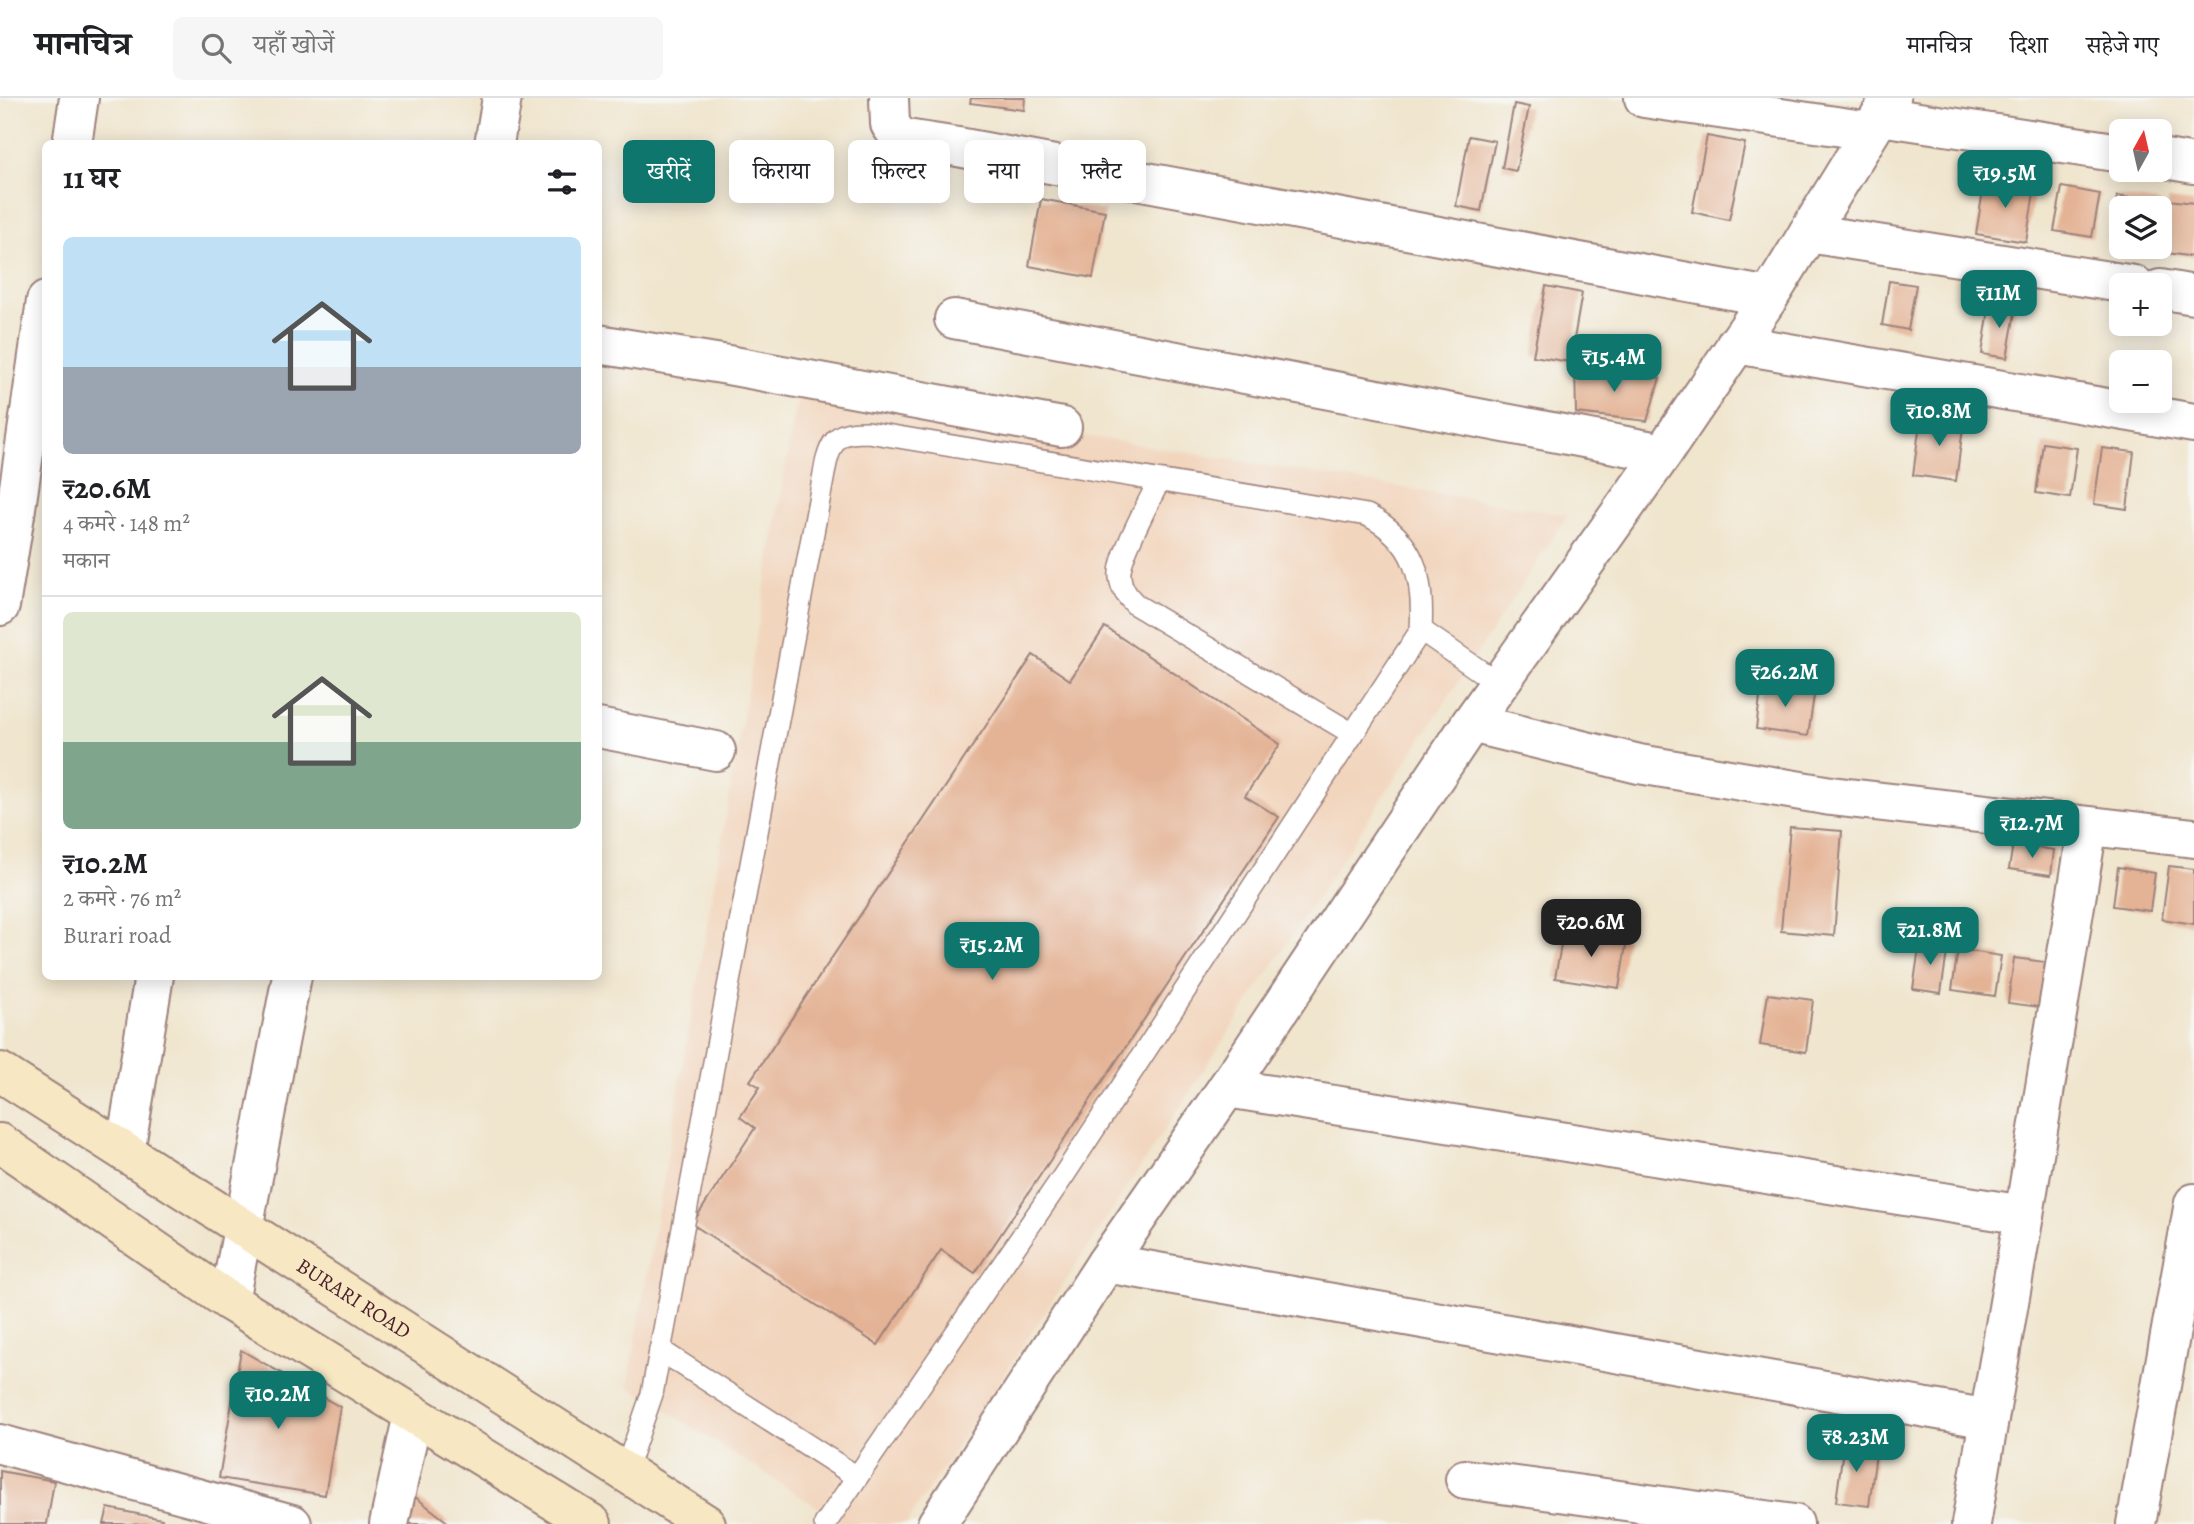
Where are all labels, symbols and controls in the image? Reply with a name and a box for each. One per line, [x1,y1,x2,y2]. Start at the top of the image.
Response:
search box [173,17,663,80]
text: मानचित्र [35,21,131,66]
text: यहाँ खोजें [253,27,334,62]
icon: search [197,29,235,67]
text: मानचित्र [1907,29,1972,61]
text: दिशा [2010,29,2048,61]
text: सहेजे गए [2086,29,2159,61]
north arrow [2109,119,2172,182]
map controls [2109,119,2172,413]
chip: खरीदें [623,140,715,203]
chip: किराया [729,140,834,203]
chip: फ़िल्टर [848,140,950,203]
chip: नया [964,140,1044,203]
chip: फ़्लैट [1058,140,1146,203]
pin: ₹19.5M [1948,150,2062,210]
text: ₹19.5M [1974,157,2036,188]
text: 11 घर [63,158,120,198]
icon: filters [543,163,581,201]
button: layers [2109,196,2172,259]
pin: ₹11M [1958,271,2040,330]
button: + [2109,273,2172,336]
text: ₹11M [1977,277,2021,308]
icon: home [259,283,385,409]
pin: ₹15.4M [1557,334,1671,394]
text: ₹15.4M [1582,341,1646,372]
button: − [2109,350,2172,413]
pin: ₹10.8M [1882,388,1996,448]
text: ₹10.8M [1906,395,1972,426]
text: ₹20.6M [63,468,151,508]
text: 4 कमरे · 148 m² [63,508,190,539]
text: मकान [63,545,110,576]
pin: ₹26.2M [1728,650,1842,709]
text: ₹26.2M [1751,656,1819,687]
icon: home [259,658,385,784]
pin: ₹12.7M [1975,800,2089,860]
text: ₹12.7M [2000,807,2064,838]
text: ₹10.2M [63,843,148,883]
text: 2 कमरे · 76 m² [63,883,181,914]
pin: ₹20.6M [1534,900,1648,959]
text: ₹20.6M [1557,906,1625,937]
pin: ₹21.8M [1873,908,1987,967]
text: ₹21.8M [1898,914,1962,945]
text: Burari road [63,920,171,951]
pin: ₹15.2M [935,922,1049,982]
text: ₹15.2M [960,929,1024,960]
street label: BURARI ROAD [291,1251,416,1345]
pin: ₹10.2M [221,1372,335,1431]
text: ₹10.2M [245,1378,311,1409]
pin: ₹8.23M [1799,1414,1913,1474]
text: ₹8.23M [1823,1421,1889,1452]

